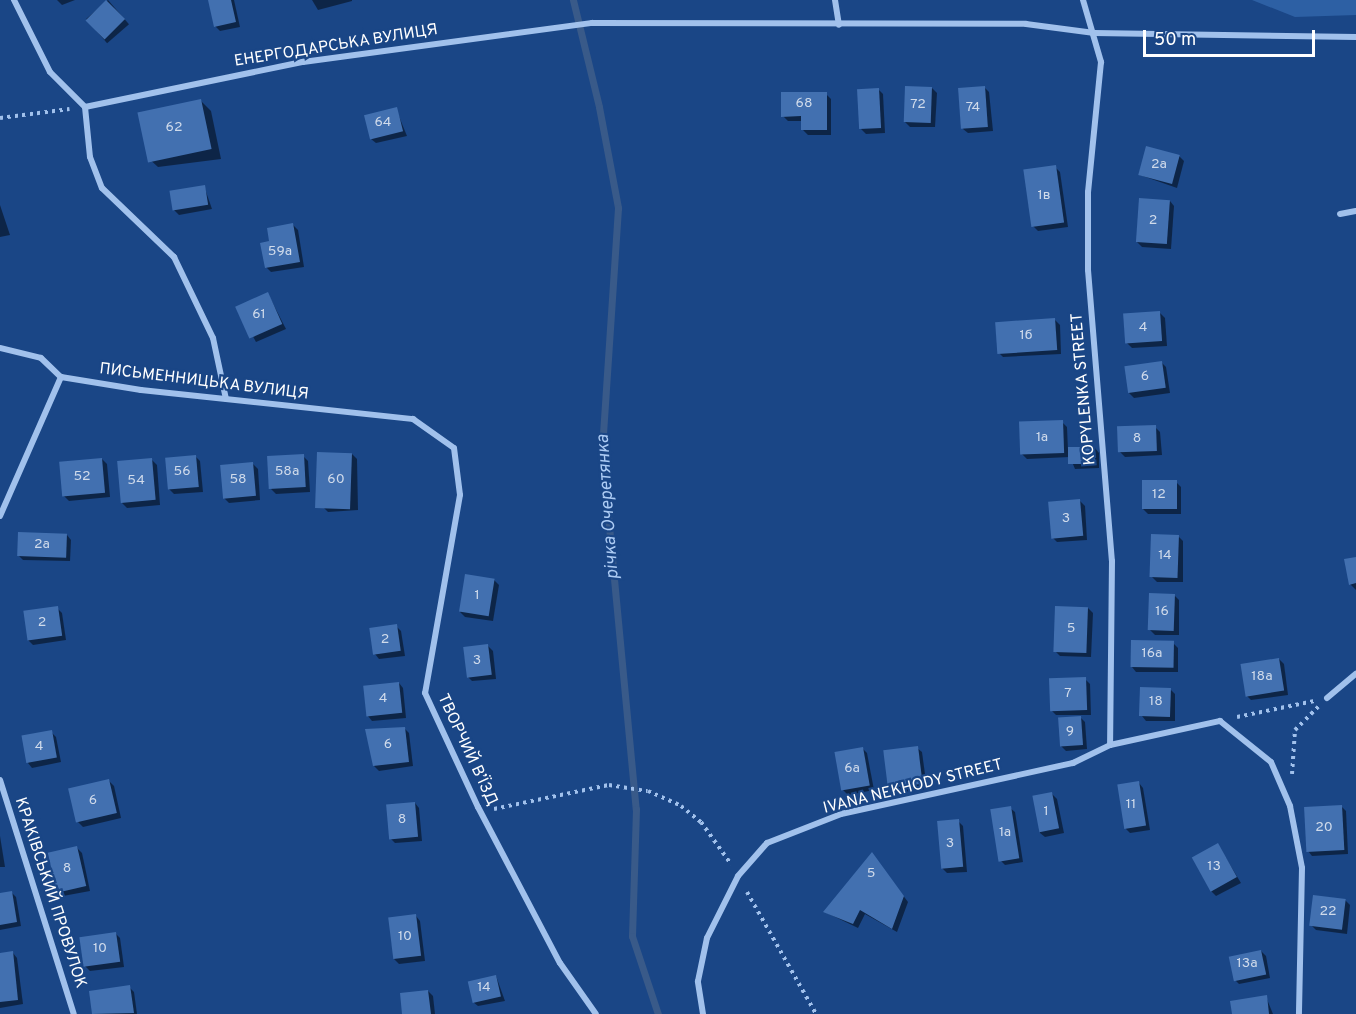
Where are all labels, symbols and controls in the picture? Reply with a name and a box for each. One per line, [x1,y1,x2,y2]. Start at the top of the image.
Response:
scale bar [1146,18,1318,56]
street label: ЕНЕРГОДАРСЬКА ВУЛИЦЯ [233,20,439,72]
text: 50 m [1154,29,1196,52]
house number: 68 [796,96,812,112]
house number: 72 [910,97,926,113]
house number: 74 [966,100,980,116]
house number: 64 [374,115,392,131]
house number: 62 [166,120,182,136]
house number: 2а [1151,157,1167,173]
house number: 1в [1038,188,1050,204]
house number: 2 [1149,213,1157,229]
house number: 59а [268,244,292,260]
house number: 61 [252,307,266,323]
street label: KOPYLENKA STREET [1068,312,1100,466]
house number: 4 [1139,320,1147,336]
house number: 1б [1019,328,1033,344]
street label: ПИСЬМЕННИЦЬКА ВУЛИЦЯ [98,360,310,404]
house number: 6 [1141,369,1149,385]
house number: 1а [1036,430,1048,446]
house number: 8 [1133,431,1141,447]
water label: річка Очеретянка [593,434,625,580]
house number: 56 [173,464,191,480]
house number: 58а [275,464,299,480]
house number: 52 [73,469,91,485]
house number: 58 [229,472,247,488]
house number: 60 [327,472,345,488]
house number: 54 [127,473,145,489]
house number: 12 [1152,487,1166,503]
house number: 3 [1062,511,1070,527]
house number: 2а [34,537,50,553]
house number: 14 [1158,548,1172,564]
house number: 1 [474,588,480,604]
house number: 16 [1155,604,1169,620]
house number: 2 [38,615,46,631]
house number: 5 [1067,621,1075,637]
house number: 2 [381,632,389,648]
house number: 16а [1142,646,1162,662]
house number: 3 [473,653,481,669]
house number: 18а [1251,669,1273,685]
house number: 7 [1064,686,1072,702]
house number: 4 [379,691,387,707]
street label: ТВОРЧИЙ В’ЇЗД [433,691,501,809]
house number: 18 [1149,694,1163,710]
house number: 9 [1066,724,1074,740]
house number: 6 [384,737,392,753]
house number: 4 [35,739,43,755]
street label: IVANA NEKHODY STREET [821,755,1005,819]
house number: 6а [844,761,860,777]
house number: 6 [89,793,97,809]
street label: КРАКІВСЬКИЙ ПРОВУЛОК [10,795,90,991]
house number: 11 [1126,797,1136,813]
house number: 1 [1043,804,1049,820]
house number: 8 [398,812,406,828]
house number: 20 [1315,820,1333,836]
house number: 1а [999,825,1011,841]
house number: 3 [946,836,954,852]
house number: 13 [1207,859,1221,875]
house number: 8 [63,861,71,877]
house number: 5 [867,866,875,882]
house number: 22 [1319,904,1337,920]
house number: 10 [398,929,412,945]
house number: 10 [93,941,107,957]
house number: 13а [1236,956,1258,972]
house number: 14 [477,980,491,996]

